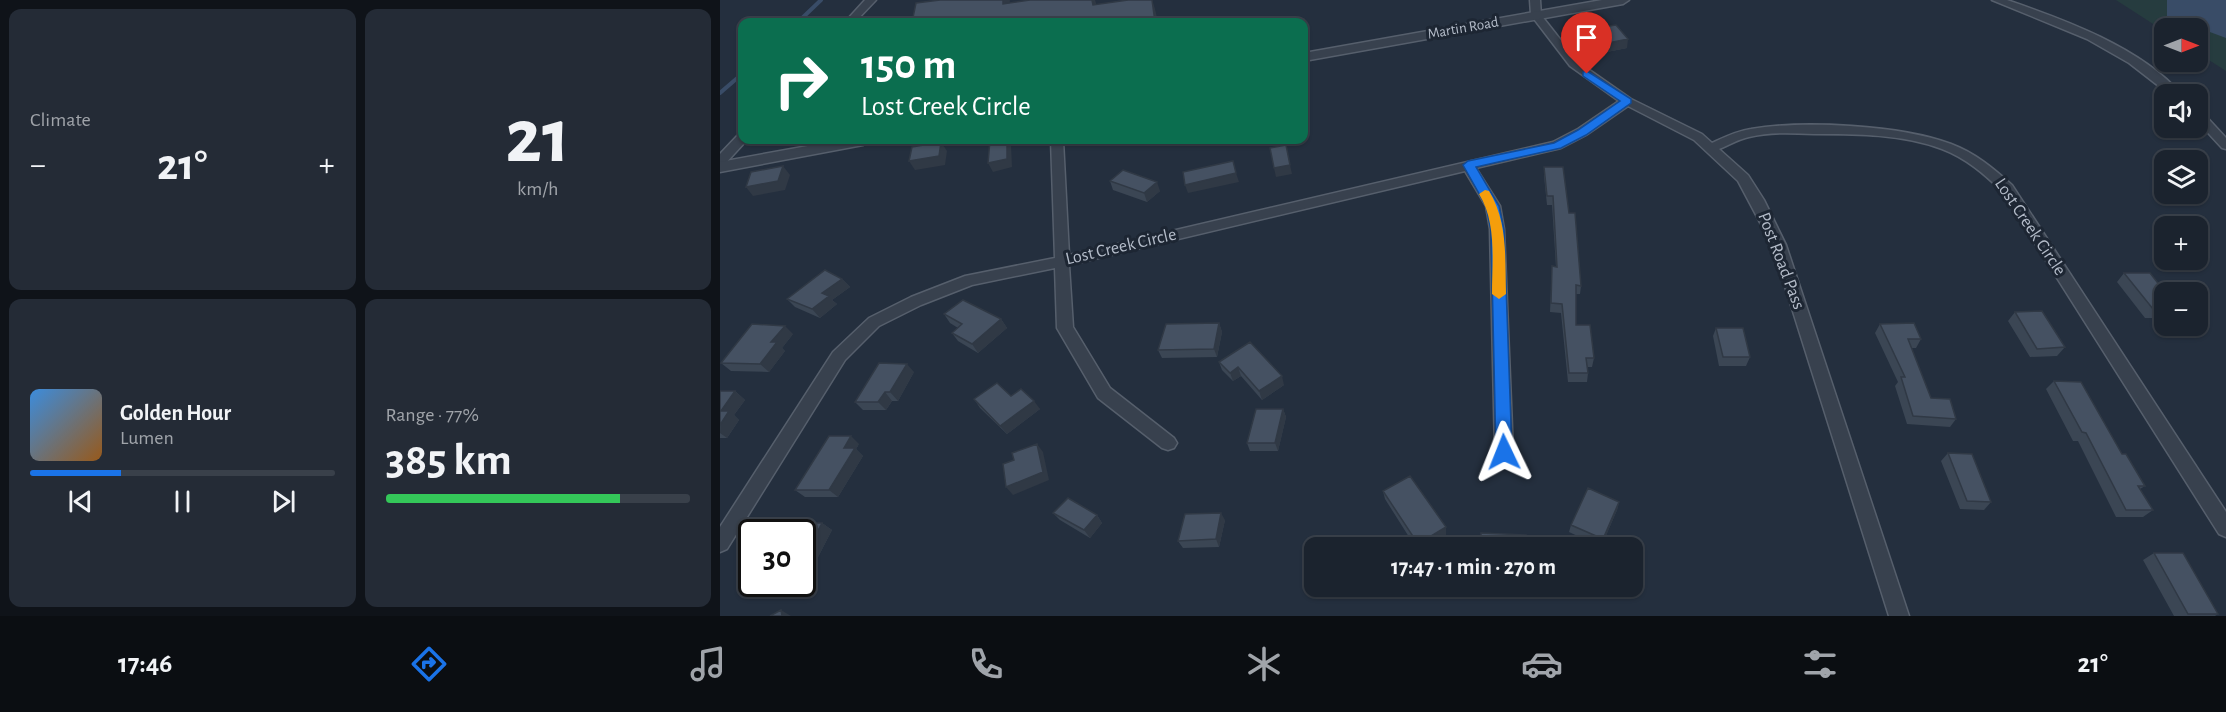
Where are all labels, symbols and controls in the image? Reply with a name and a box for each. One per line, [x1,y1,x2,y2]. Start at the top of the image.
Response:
pin [1561,12,1612,74]
street label: Martin Road [1426,14,1500,42]
north arrow [2154,18,2208,72]
map controls [2154,18,2208,336]
icon: arrive [1570,21,1603,54]
icon: right [762,42,840,120]
text: 150 m [861,44,956,86]
button: sound [2154,84,2208,138]
text: Lost Creek Circle [861,93,1031,120]
text: 21 [505,99,570,177]
text: Climate [30,110,91,130]
text: 21° [157,143,208,188]
text: − [30,149,46,182]
text: + [319,149,335,182]
button: layers [2154,150,2208,204]
street label: Lost Creek Circle [1991,175,2069,279]
text: km/h [517,179,558,199]
street label: Post Road Pass [1754,210,1808,312]
button: + [2154,216,2208,270]
street label: Lost Creek Circle [1064,225,1178,269]
button: − [2154,282,2208,336]
text: Golden Hour [120,402,231,424]
text: Range · 77% [386,405,479,425]
position arrow [1472,420,1536,484]
text: Lumen [120,428,174,448]
text: 385 km [386,438,512,483]
icon: previous [64,485,97,518]
icon: pause [166,485,199,518]
icon: next [267,485,300,518]
speed limit sign: 30 [738,519,816,597]
text: 17:47 · 1 min · 270 m [1391,556,1556,578]
icon: directions [408,643,450,685]
icon: music [687,643,729,685]
icon: phone [965,643,1007,685]
icon: climate [1243,643,1285,685]
icon: car [1521,643,1563,685]
icon: filters [1799,643,1841,685]
text: 17:46 [118,650,172,677]
text: 21° [2077,650,2108,677]

